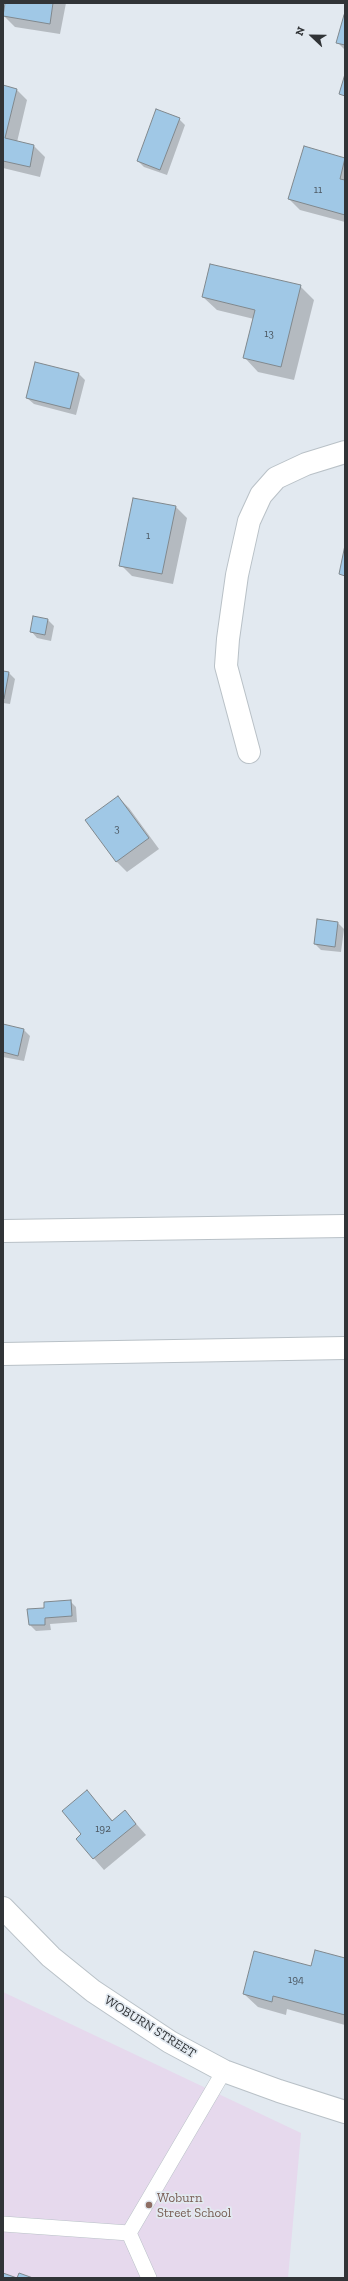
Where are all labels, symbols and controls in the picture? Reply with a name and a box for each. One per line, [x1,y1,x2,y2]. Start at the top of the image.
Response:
north arrow [292,16,332,56]
text: N [293,25,308,38]
house number: 11 [314,183,322,197]
house number: 13 [264,327,274,341]
house number: 1 [146,529,150,543]
house number: 3 [114,822,120,836]
house number: 192 [95,1822,111,1836]
house number: 194 [288,1973,304,1987]
street label: WOBURN STREET [101,1993,199,2061]
place label: Woburn Street School [157,2190,231,2221]
marker: Woburn Street School [144,2200,154,2210]

